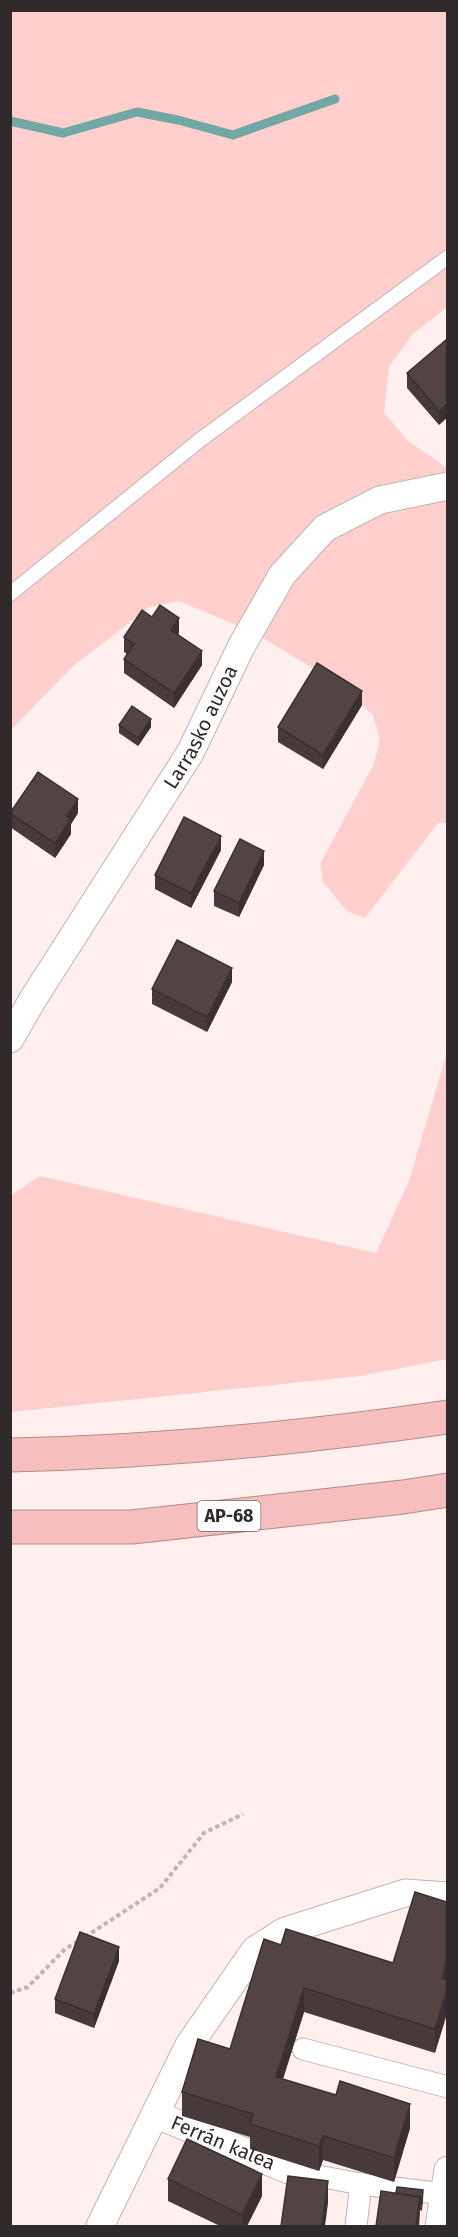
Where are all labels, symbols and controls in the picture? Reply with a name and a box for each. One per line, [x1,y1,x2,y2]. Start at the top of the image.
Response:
street label: Larrasko auzoa [158,661,242,793]
road number: AP-68 [198,1501,260,1531]
street label: Ferrán kalea [168,2110,279,2175]

